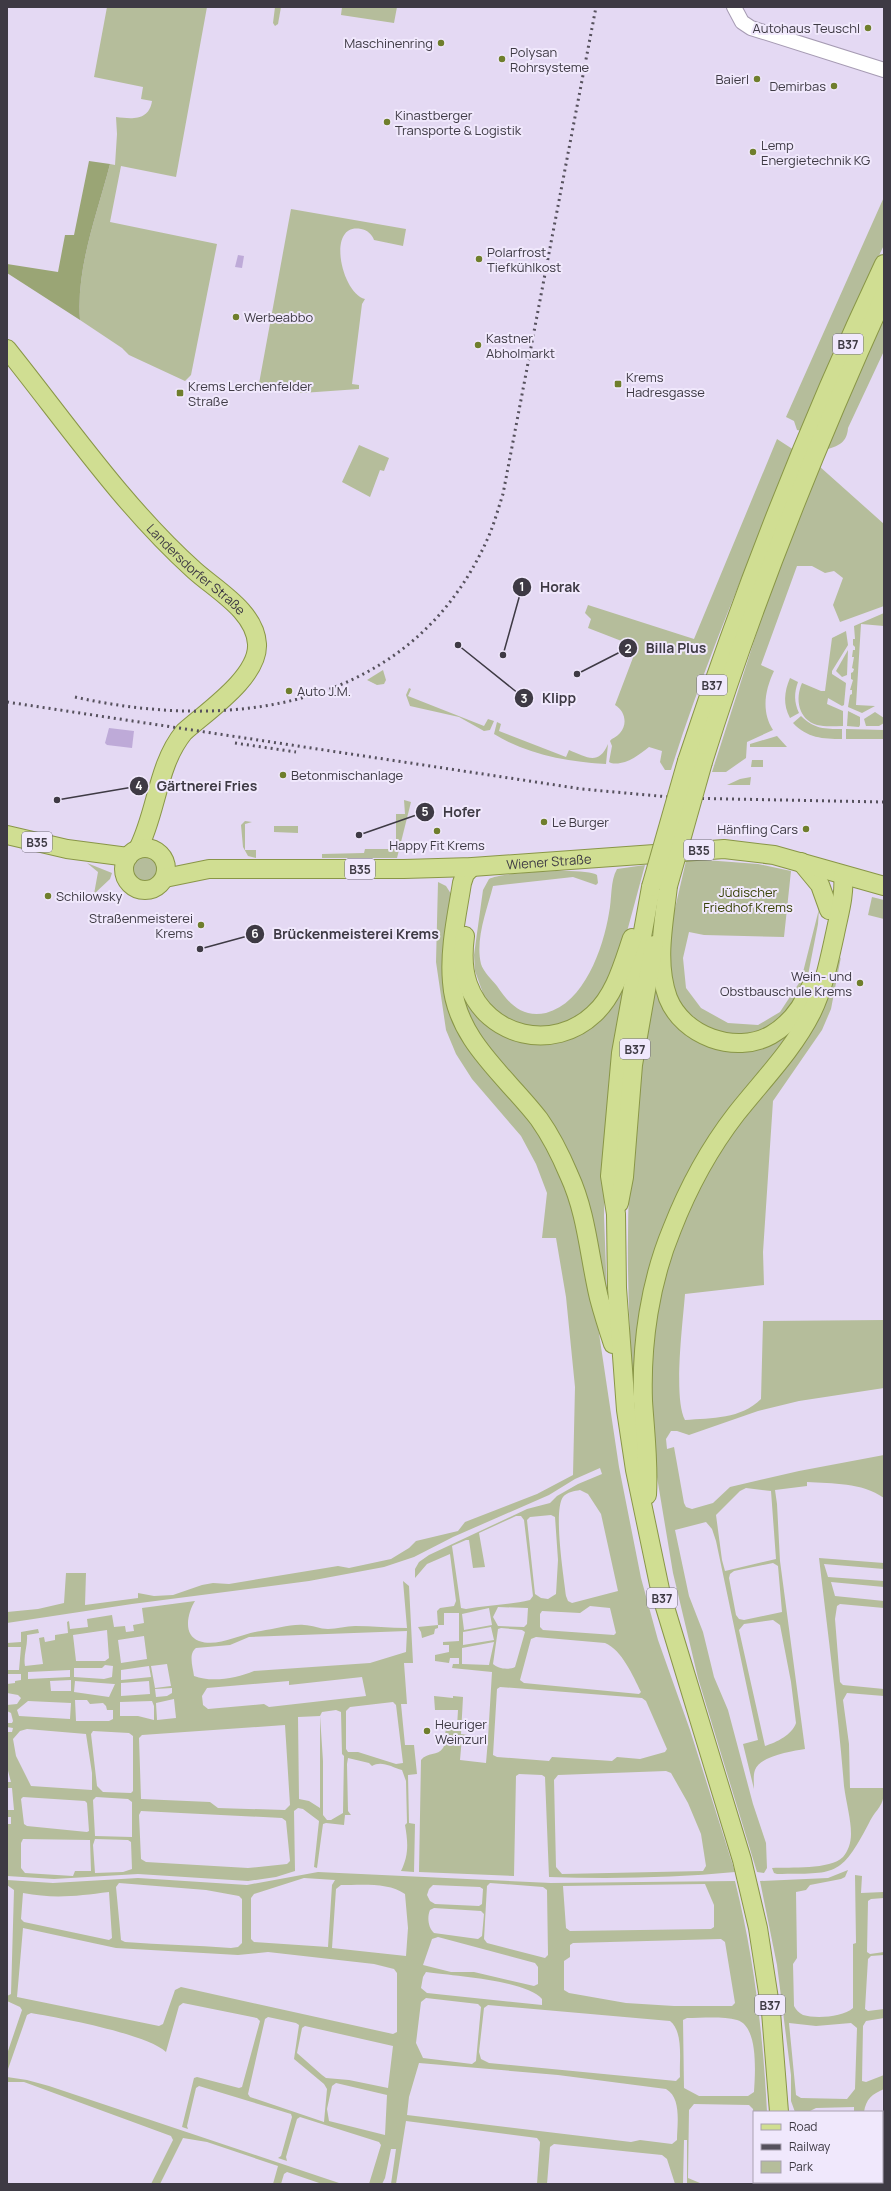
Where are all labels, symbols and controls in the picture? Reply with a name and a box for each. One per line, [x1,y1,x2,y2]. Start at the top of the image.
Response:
place label: Autohaus Teuschl [753,19,860,37]
marker: Autohaus Teuschl [863,23,873,33]
place label: Maschinenring [344,34,433,52]
marker: Maschinenring [436,38,446,48]
place label: Polysan Rohrsysteme [510,43,590,76]
marker: Polysan Rohrsysteme [497,54,507,64]
place label: Baierl [715,70,749,88]
marker: Baierl [752,74,762,84]
place label: Demirbas [769,77,826,95]
marker: Demirbas [829,81,839,91]
place label: Kinastberger Transporte & Logistik [395,106,522,139]
marker: Kinastberger Transporte & Logistik [382,117,392,127]
place label: Lemp Energietechnik KG [761,136,870,169]
marker: Lemp Energietechnik KG [748,147,758,157]
place label: Polarfrost Tiefkühlkost [487,243,561,276]
marker: Polarfrost Tiefkühlkost [474,254,484,264]
place label: Werbeabbo [244,308,313,326]
marker: Werbeabbo [231,312,241,322]
place label: Kastner Abholmarkt [486,329,555,362]
road number: B37 [833,334,863,354]
marker: Kastner Abholmarkt [473,340,483,350]
place label: Krems Hadresgasse [626,368,705,401]
place label: Krems Lerchenfelder Straße [188,377,312,410]
marker: Krems Hadresgasse [613,379,623,389]
marker: Krems Lerchenfelder Straße [175,388,185,398]
street label: Landersdorfer Straße [143,520,250,619]
callout: Horak [512,574,588,600]
text: Horak [540,577,580,596]
text: 1 [519,578,525,595]
callout: Billa Plus [618,635,715,661]
text: Billa Plus [646,638,707,657]
text: 2 [624,640,632,657]
road number: B37 [697,675,727,695]
place label: Auto J.M. [297,682,351,700]
callout: Klipp [514,685,584,711]
marker: Auto J.M. [284,686,294,696]
text: Klipp [542,688,576,707]
text: 3 [521,690,528,707]
place label: Betonmischanlage [291,766,404,784]
marker: Betonmischanlage [278,770,288,780]
callout: Gärtnerei Fries [129,773,265,799]
text: Gärtnerei Fries [157,776,258,795]
text: 4 [135,777,143,794]
callout: Hofer [415,799,488,825]
text: Hofer [443,802,481,821]
text: 5 [421,803,429,820]
place label: Le Burger [552,813,609,831]
marker: Le Burger [539,817,549,827]
place label: Hänfling Cars [717,820,798,838]
marker: Hänfling Cars [801,824,811,834]
marker: Happy Fit Krems [432,826,442,836]
road number: B35 [22,832,52,852]
place label: Happy Fit Krems [389,836,485,854]
road number: B35 [684,840,714,860]
street label: Wiener Straße [506,849,592,874]
road number: B35 [345,859,375,879]
park label: Jüdischer Friedhof Krems [703,883,793,916]
place label: Schilowsky [56,887,122,905]
marker: Schilowsky [43,891,53,901]
place label: Straßenmeisterei Krems [89,909,193,942]
marker: Straßenmeisterei Krems [196,920,206,930]
callout: Brückenmeisterei Krems [245,921,447,947]
text: Brückenmeisterei Krems [273,924,439,943]
text: 6 [251,925,259,942]
place label: Wein- und Obstbauschule Krems [720,967,852,1000]
marker: Wein- und Obstbauschule Krems [855,978,865,988]
road number: B37 [620,1039,650,1059]
road number: B37 [647,1588,677,1608]
place label: Heuriger Weinzurl [435,1715,487,1748]
marker: Heuriger Weinzurl [422,1726,432,1736]
road number: B37 [755,1995,785,2015]
legend [753,2111,883,2183]
text: Road [789,2118,817,2135]
text: Railway [789,2138,831,2155]
text: Park [789,2158,814,2175]

